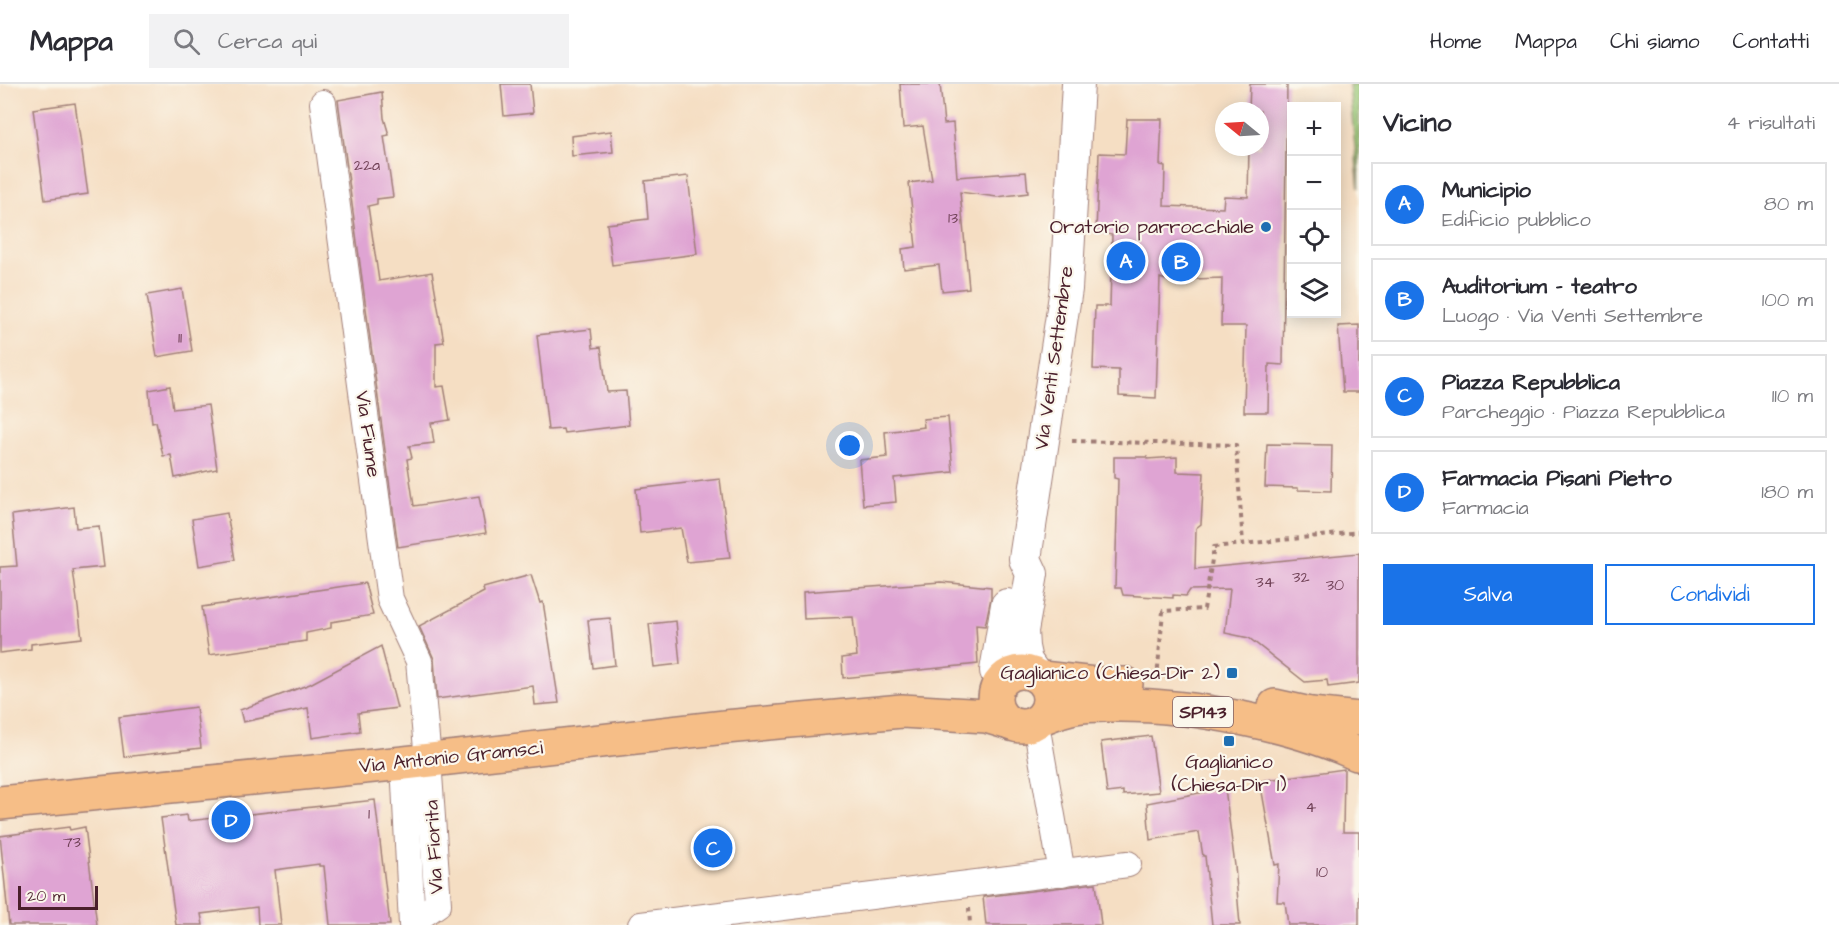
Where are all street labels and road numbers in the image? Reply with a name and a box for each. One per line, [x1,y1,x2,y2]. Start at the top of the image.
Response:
street label: Via Venti Settembre [1027,264,1081,452]
street label: Via Fiume [348,389,388,479]
road number: SP143 [1173,697,1233,727]
street label: Via Antonio Gramsci [358,733,544,781]
street label: Via Fiorita [418,799,450,895]

